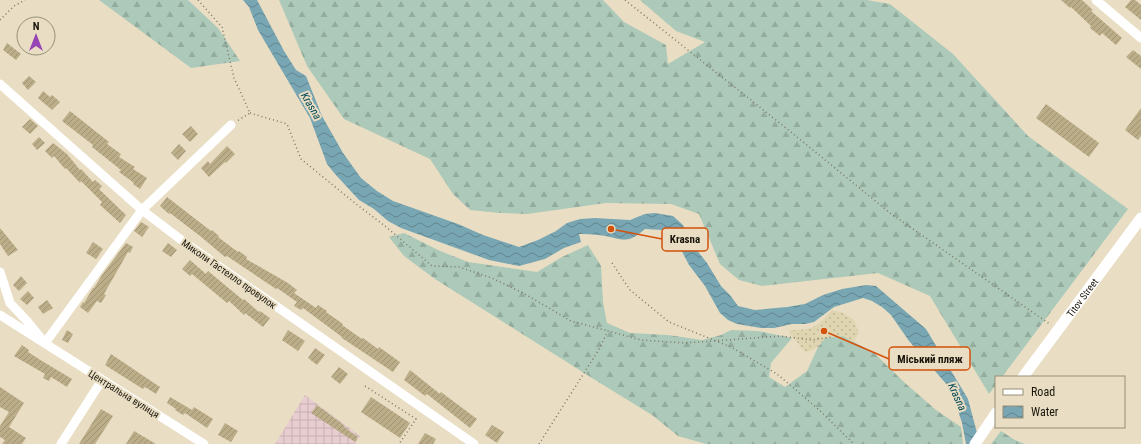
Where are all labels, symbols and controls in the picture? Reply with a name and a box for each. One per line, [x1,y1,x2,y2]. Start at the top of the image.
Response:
north arrow [16,16,56,56]
text: N [33,20,40,33]
water label: Krasna [298,90,324,122]
callout: Krasna [662,228,708,251]
text: Krasna [670,233,700,246]
street label: Миколи Гастелло провулок [180,237,279,311]
street label: Titov Street [1064,276,1100,319]
callout: Міський пляж [889,347,970,370]
text: Міський пляж [897,353,963,366]
street label: Центральна вулиця [87,368,162,420]
legend [995,376,1125,428]
water label: Krasna [945,381,969,413]
text: Road [1031,385,1055,399]
text: Water [1031,405,1059,419]

